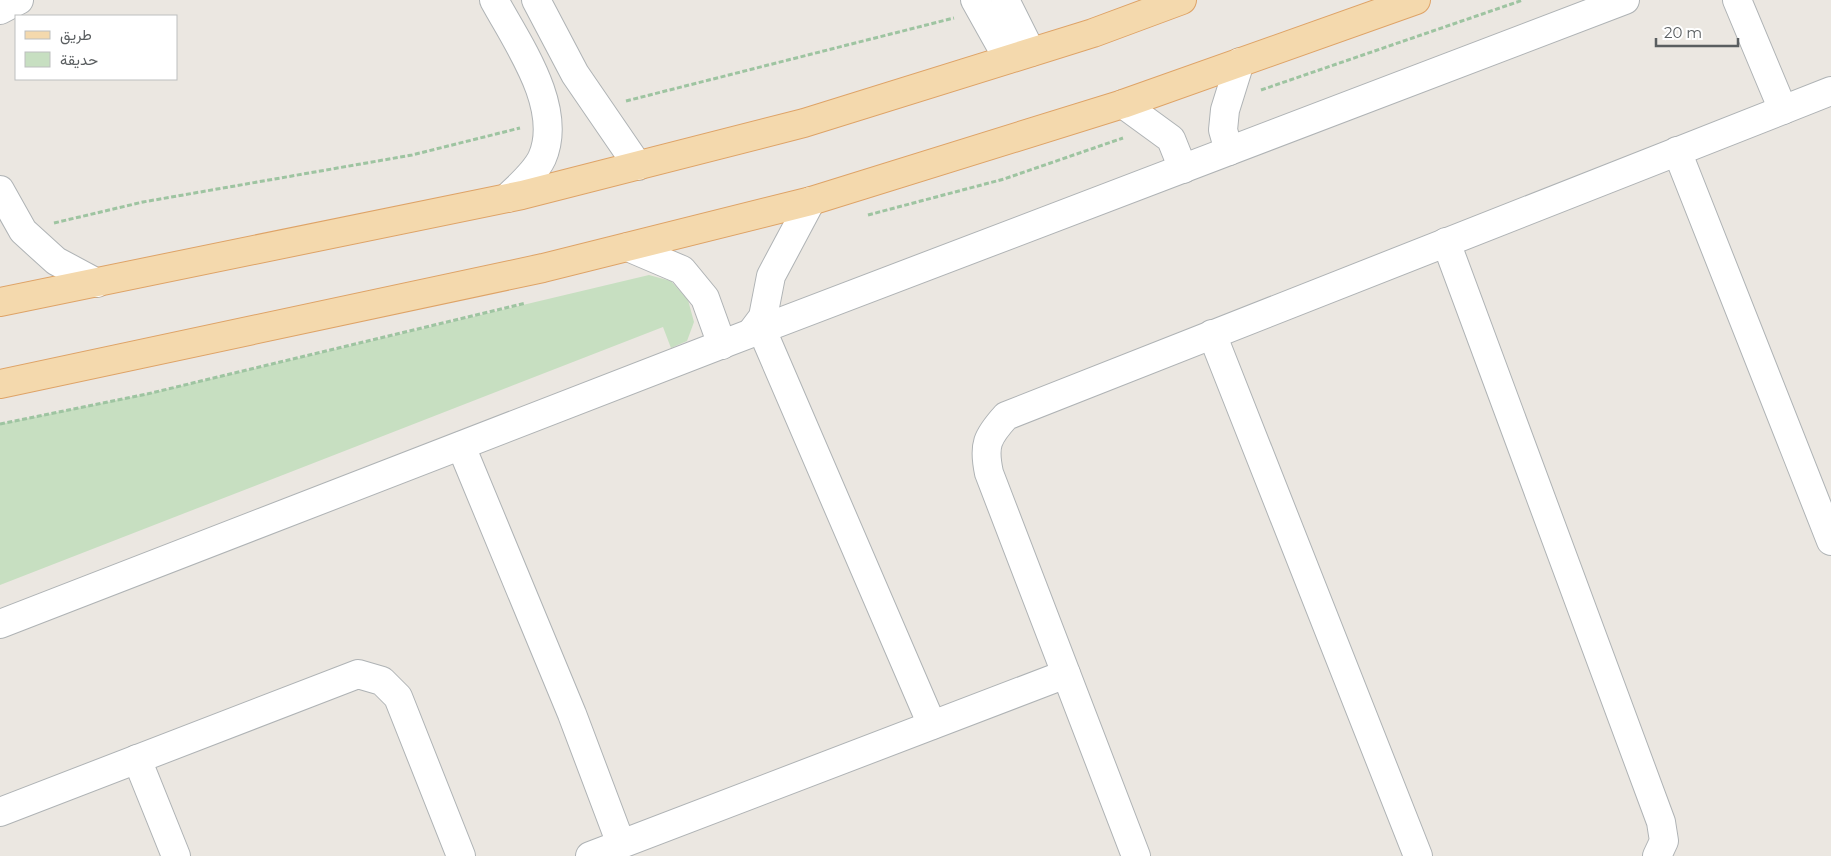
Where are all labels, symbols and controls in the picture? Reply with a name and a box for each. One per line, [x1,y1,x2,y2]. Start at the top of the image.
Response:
legend [15,15,178,80]
scale bar [1656,15,1738,47]
text: 20 m [1664,23,1702,42]
text: طريق [60,25,92,45]
text: حديقة [60,50,98,69]

